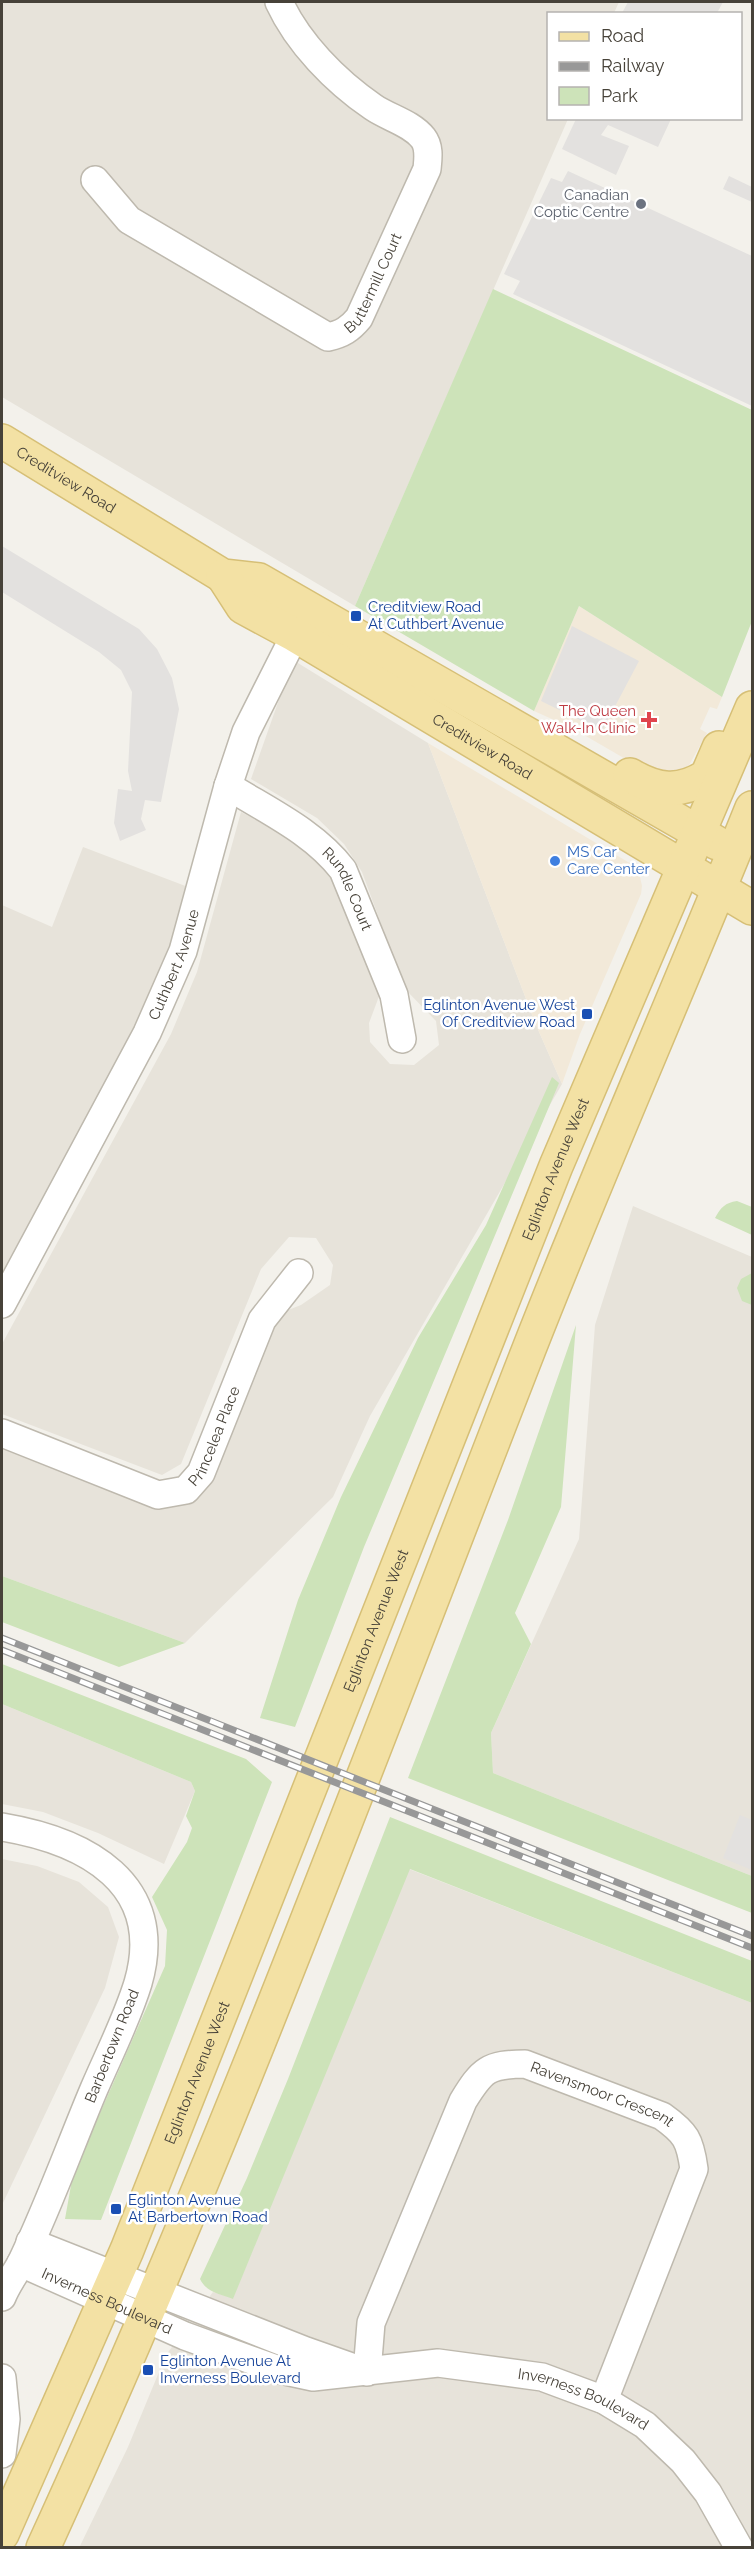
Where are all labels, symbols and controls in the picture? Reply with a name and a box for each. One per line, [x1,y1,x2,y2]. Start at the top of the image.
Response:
legend [547,12,742,120]
text: Road [601,25,644,46]
text: Railway [601,55,665,76]
text: Park [601,85,638,106]
place label: Canadian Coptic Centre [534,186,629,221]
marker: Canadian Coptic Centre [634,197,648,211]
street label: Buttermill Court [341,230,406,337]
street label: Creditview Road [13,443,119,517]
place label: Creditview Road At Cuthbert Avenue [368,598,504,633]
marker: Creditview Road At Cuthbert Avenue [349,609,363,623]
place label: The Queen Walk-In Clinic [541,702,636,737]
street label: Creditview Road [429,710,535,784]
marker: The Queen Walk-In Clinic [640,711,658,729]
street label: Rundle Court [318,843,376,933]
place label: MS Car Care Center [567,843,651,878]
marker: MS Car Care Center [548,854,562,868]
street label: Cuthbert Avenue [145,907,203,1023]
place label: Eglinton Avenue West Of Creditview Road [423,996,575,1031]
marker: Eglinton Avenue West Of Creditview Road [580,1007,594,1021]
street label: Eglinton Avenue West [519,1095,593,1243]
street label: Princelea Place [185,1383,244,1490]
street label: Eglinton Avenue West [340,1547,412,1695]
street label: Barbertown Road [81,1987,143,2105]
street label: Eglinton Avenue West [161,1999,234,2147]
street label: Ravensmoor Crescent [528,2058,678,2131]
place label: Eglinton Avenue At Barbertown Road [128,2191,268,2226]
marker: Eglinton Avenue At Barbertown Road [109,2202,123,2216]
street label: Inverness Boulevard [39,2264,175,2338]
place label: Eglinton Avenue At Inverness Boulevard [160,2352,301,2387]
marker: Eglinton Avenue At Inverness Boulevard [141,2363,155,2377]
street label: Inverness Boulevard [517,2365,652,2434]

